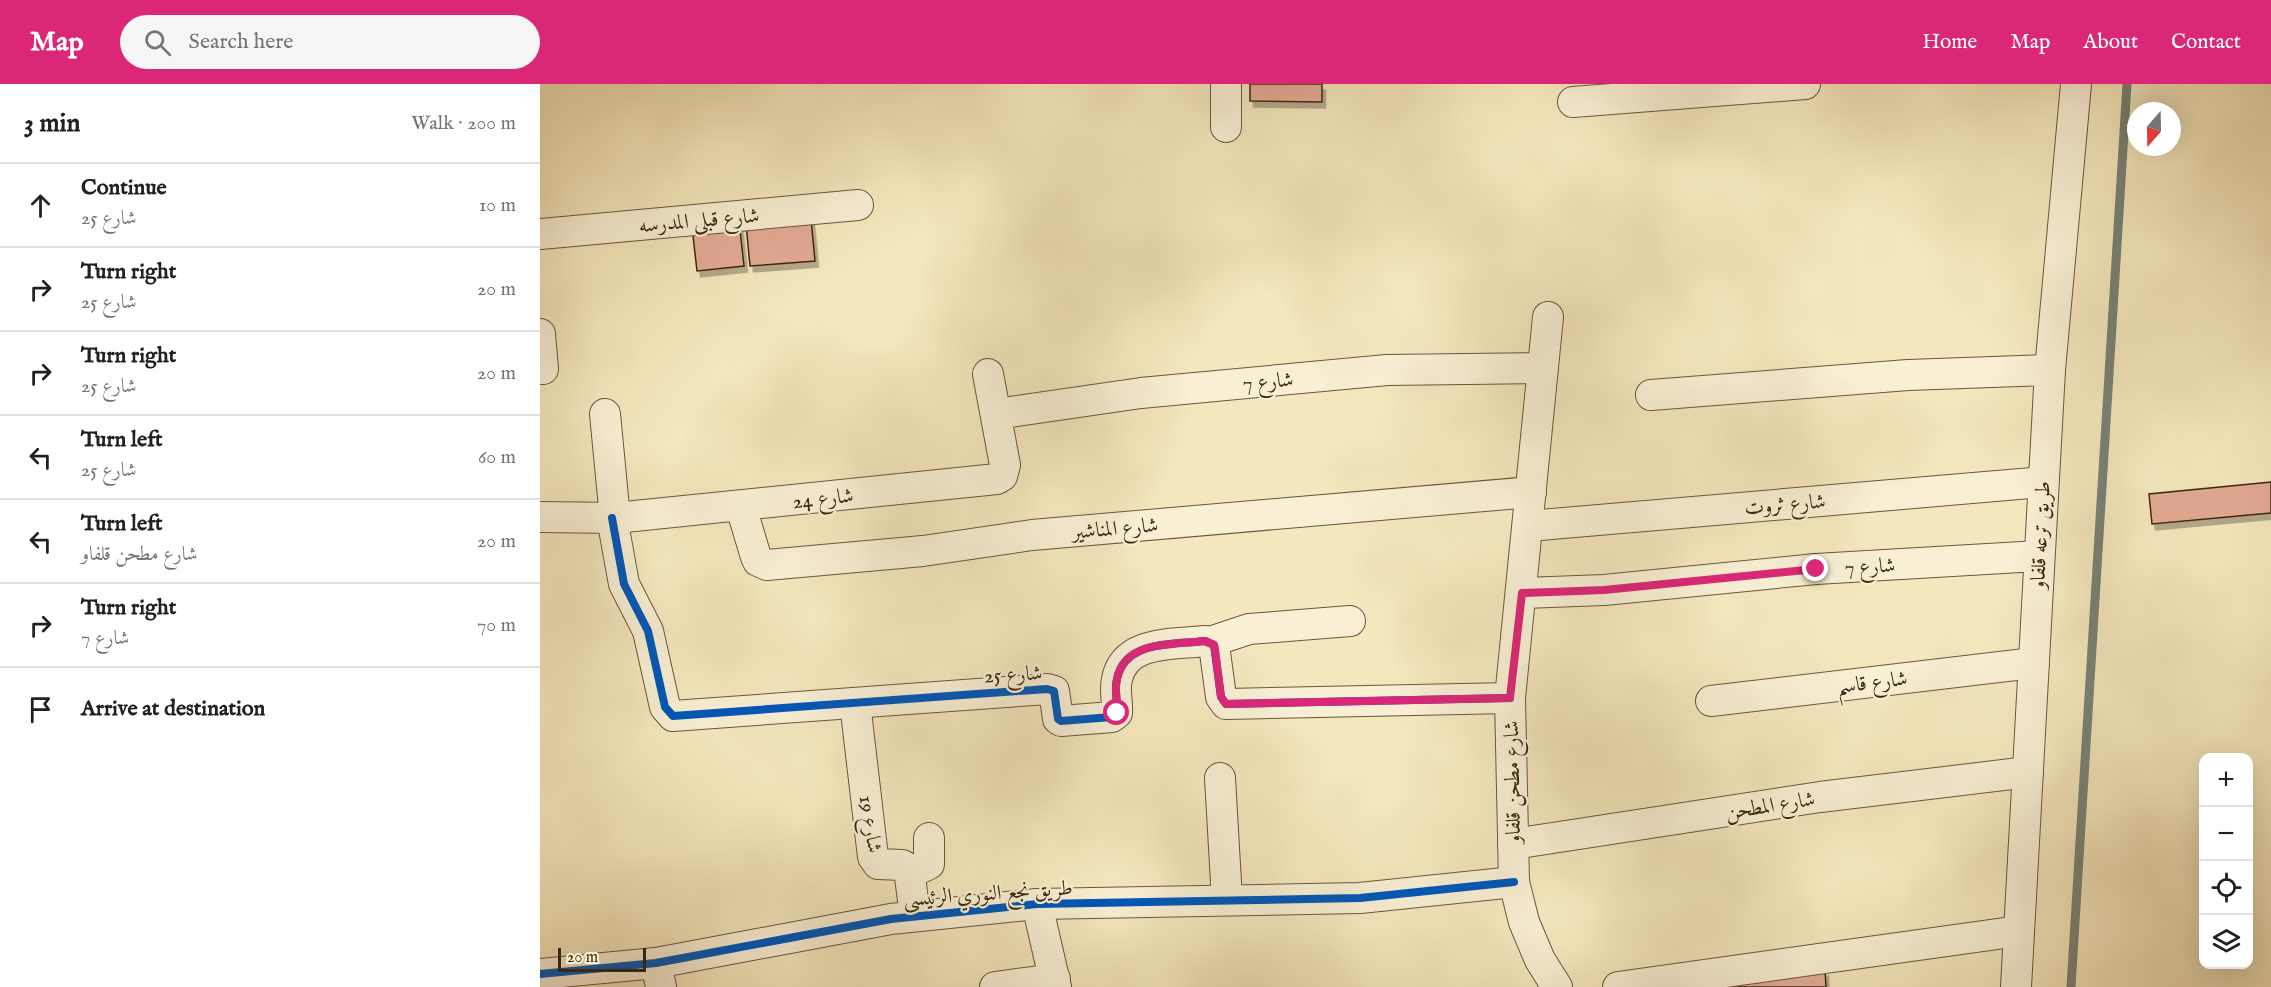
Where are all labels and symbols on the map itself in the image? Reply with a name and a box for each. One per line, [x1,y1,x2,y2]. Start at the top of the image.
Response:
north arrow [2127,102,2181,156]
street label: شارع قبلى المدرسه [638,203,761,243]
street label: شارع 7 [1242,367,1295,401]
street label: طريق ترعه قلفاو [2025,480,2058,592]
street label: شارع 24 [791,483,855,519]
street label: شارع ثروت [1743,488,1827,525]
street label: شارع المناشير [1069,512,1160,550]
street label: شارع 7 [1844,553,1896,585]
route end [1802,555,1828,581]
street label: شارع 25 [983,660,1043,694]
street label: شارع قاسم [1835,666,1910,707]
route start [1103,699,1129,725]
street label: شارع مطحن قلفاو [1499,720,1531,845]
street label: شارع المطحن [1723,786,1817,830]
street label: شارع 19 [849,793,887,855]
street label: طريق نجع النوري الرئيسى [902,875,1074,918]
scale bar [558,945,646,972]

